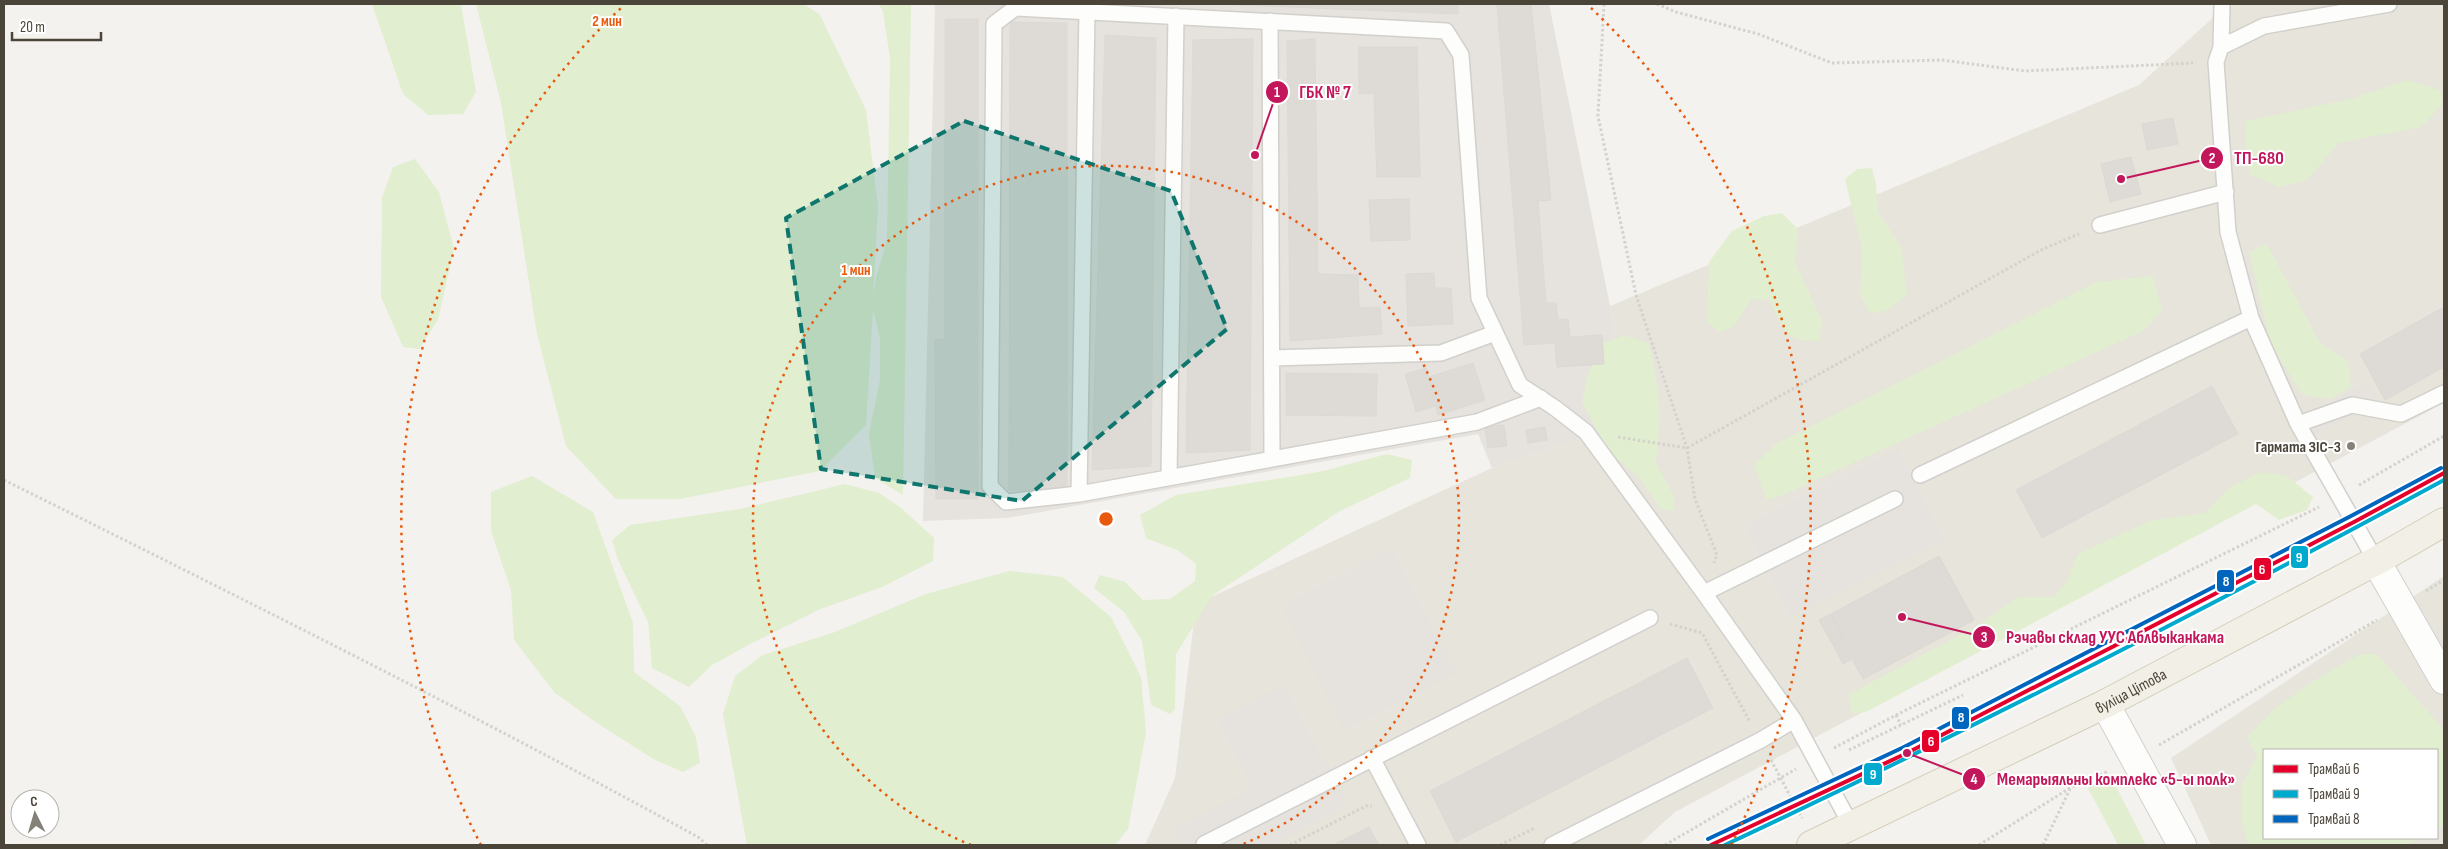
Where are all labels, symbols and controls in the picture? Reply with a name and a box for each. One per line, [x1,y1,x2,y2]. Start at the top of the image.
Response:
scale bar [12,10,101,42]
text: 2 мин [592,12,622,31]
text: 20 m [20,18,45,37]
callout: ГБК № 7 [1264,75,1361,108]
text: ГБК № 7 [1299,82,1351,103]
text: 1 [1274,83,1280,102]
callout: ТП-680 [2199,142,2294,175]
text: ТП-680 [2234,148,2284,169]
text: 2 [2209,149,2215,168]
text: 1 мин [841,261,871,280]
place label: Гармата ЗІС-3 [2256,438,2341,457]
marker: Гармата ЗІС-3 [2345,440,2357,452]
centre of rings [1097,510,1115,528]
line badge: 9 [2290,545,2309,569]
text: 9 [2296,549,2303,566]
line badge: 6 [2253,557,2272,581]
text: 6 [2259,561,2266,578]
line badge: 8 [2216,569,2235,593]
text: 8 [2223,573,2230,590]
callout: Рэчавы склад УУС Аблвыканкама [1971,620,2234,653]
text: Рэчавы склад УУС Аблвыканкама [2006,627,2224,648]
text: 3 [1981,628,1988,647]
street label: вуліца Цітова [2093,665,2170,718]
line badge: 8 [1951,706,1970,730]
text: 8 [1958,709,1965,726]
line badge: 6 [1921,729,1940,753]
text: 6 [1928,733,1935,750]
legend [2263,749,2438,839]
text: Трамвай 6 [2308,760,2360,779]
line badge: 9 [1863,762,1883,786]
callout: Мемарыяльны комплекс «5-ы полк» [1962,763,2245,796]
text: 9 [1870,766,1877,783]
text: Мемарыяльны комплекс «5-ы полк» [1997,769,2235,790]
text: 4 [1971,770,1978,789]
text: Трамвай 9 [2308,785,2360,804]
north arrow [10,789,60,839]
text: С [30,793,38,810]
text: Трамвай 8 [2308,810,2360,829]

